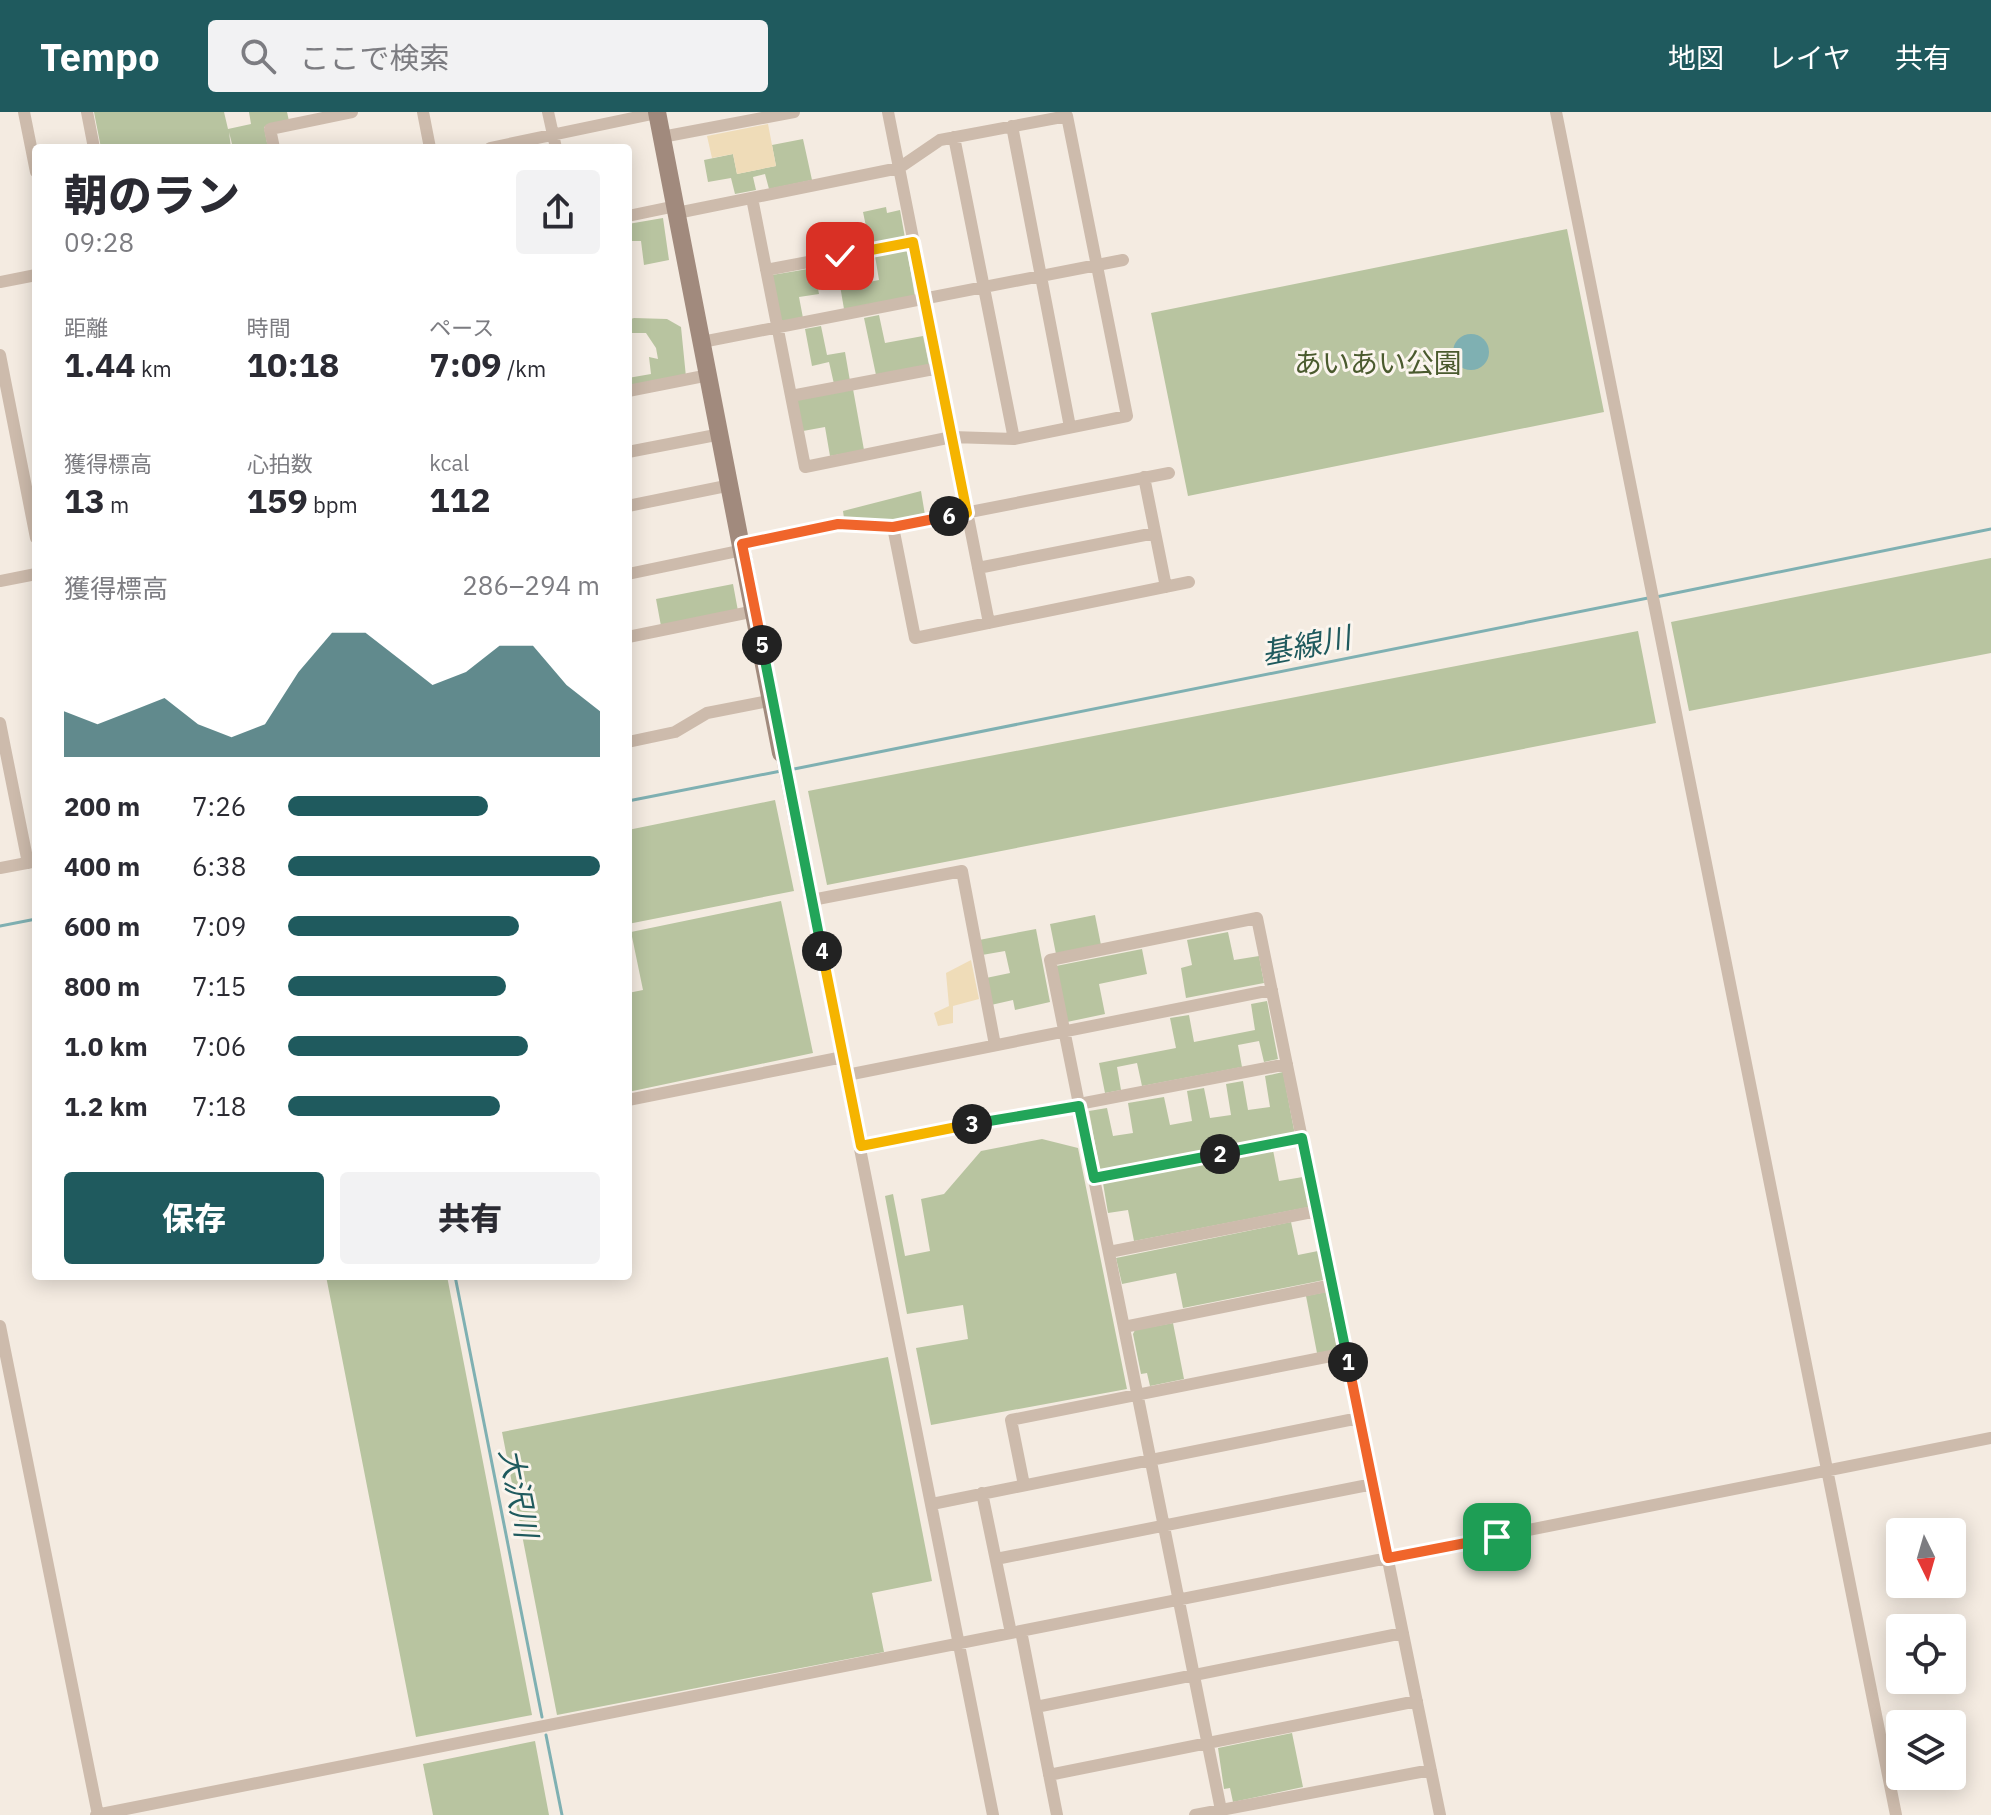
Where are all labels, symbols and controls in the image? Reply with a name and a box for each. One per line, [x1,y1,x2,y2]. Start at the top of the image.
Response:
search box [208,20,768,92]
text: Tempo [40,32,160,81]
icon: search [236,34,280,78]
text: ここで検索 [300,38,450,77]
text: 地図 [1668,39,1724,76]
text: レイヤ [1768,39,1851,76]
text: 共有 [1895,39,1951,76]
text: 朝のラン [64,166,240,223]
button: share [516,170,600,254]
pin [806,222,874,290]
text: 09:28 [64,225,134,259]
icon: check [818,234,862,278]
text: 距離 [64,313,108,342]
text: 時間 [247,313,291,342]
text: ペース [429,313,494,342]
text: 1.44 [64,342,136,386]
text: 10:18 [247,342,339,386]
text: 7:09 [429,342,502,386]
park label: あいあい公園 [1294,344,1462,381]
text: km [136,354,172,383]
text: /km [502,354,546,383]
text: kcal [429,448,469,477]
text: 獲得標高 [64,449,152,478]
text: 心拍数 [247,449,313,478]
text: 112 [429,477,491,521]
text: 13 [64,478,105,522]
text: 159 [247,478,308,522]
text: m [105,490,129,519]
text: bpm [308,490,358,519]
pin: 6 [929,496,969,536]
text: 6 [942,501,956,530]
text: 286–294 m [462,568,600,602]
text: 獲得標高 [64,571,168,605]
water label: 基線川 [1258,616,1357,672]
pin: 5 [742,625,782,665]
text: 5 [755,630,769,659]
text: 200 m [64,789,140,823]
text: 7:26 [192,789,246,823]
text: 400 m [64,849,140,883]
text: 6:38 [192,849,246,883]
text: 600 m [64,909,140,943]
text: 7:09 [192,909,246,943]
pin: 4 [802,931,842,971]
text: 4 [815,936,829,965]
text: 800 m [64,969,140,1003]
text: 7:15 [192,969,246,1003]
text: 1.0 km [64,1029,148,1063]
text: 7:06 [192,1029,246,1063]
text: 1.2 km [64,1089,148,1123]
text: 7:18 [192,1089,246,1123]
pin: 3 [952,1104,992,1144]
text: 3 [965,1109,979,1138]
pin: 2 [1200,1134,1240,1174]
text: 2 [1213,1139,1227,1168]
button: 保存 [64,1172,324,1264]
button: 共有 [340,1172,600,1264]
pin: 1 [1328,1342,1368,1382]
text: 1 [1341,1347,1355,1376]
water label: 大沢川 [492,1445,548,1544]
pin [1463,1503,1531,1571]
icon: arrive [1475,1515,1519,1559]
north arrow [1886,1518,1966,1598]
map controls [1886,1518,1966,1790]
button: locate [1886,1614,1966,1694]
button: layers [1886,1710,1966,1790]

